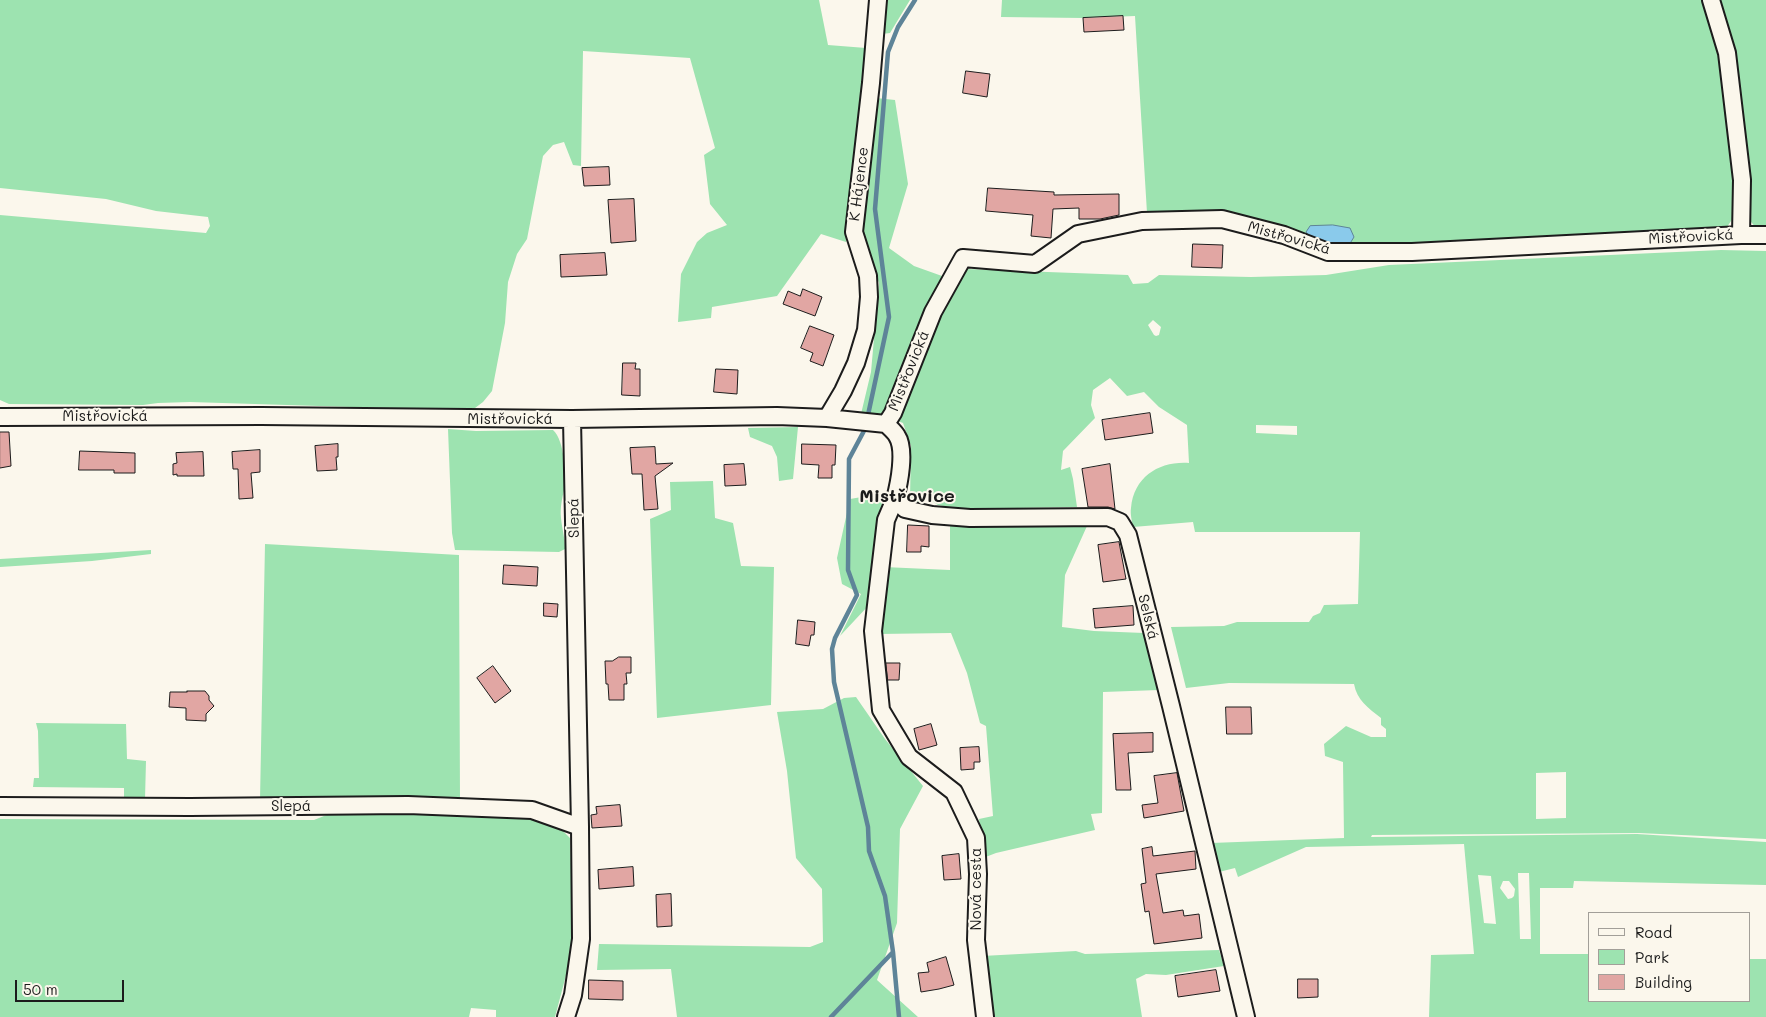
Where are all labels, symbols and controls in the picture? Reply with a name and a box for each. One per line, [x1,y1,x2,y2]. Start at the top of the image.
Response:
street label: K Hájence [846,146,872,222]
street label: Mistřovická [1245,218,1333,258]
street label: Mistřovická [1648,226,1734,248]
street label: Mistřovická [885,328,933,414]
street label: Mistřovická [62,407,148,425]
street label: Mistřovická [467,410,553,428]
district label: Mistřovice [859,485,955,507]
street label: Slepá [565,498,583,538]
street label: Selská [1134,592,1162,642]
street label: Slepá [271,797,311,815]
street label: Nová cesta [967,848,985,930]
legend [1588,912,1751,1002]
text: Road [1635,922,1672,942]
text: Park [1635,947,1669,967]
scale bar [18,970,126,1002]
text: Building [1635,972,1692,992]
text: 50 m [23,979,58,999]

